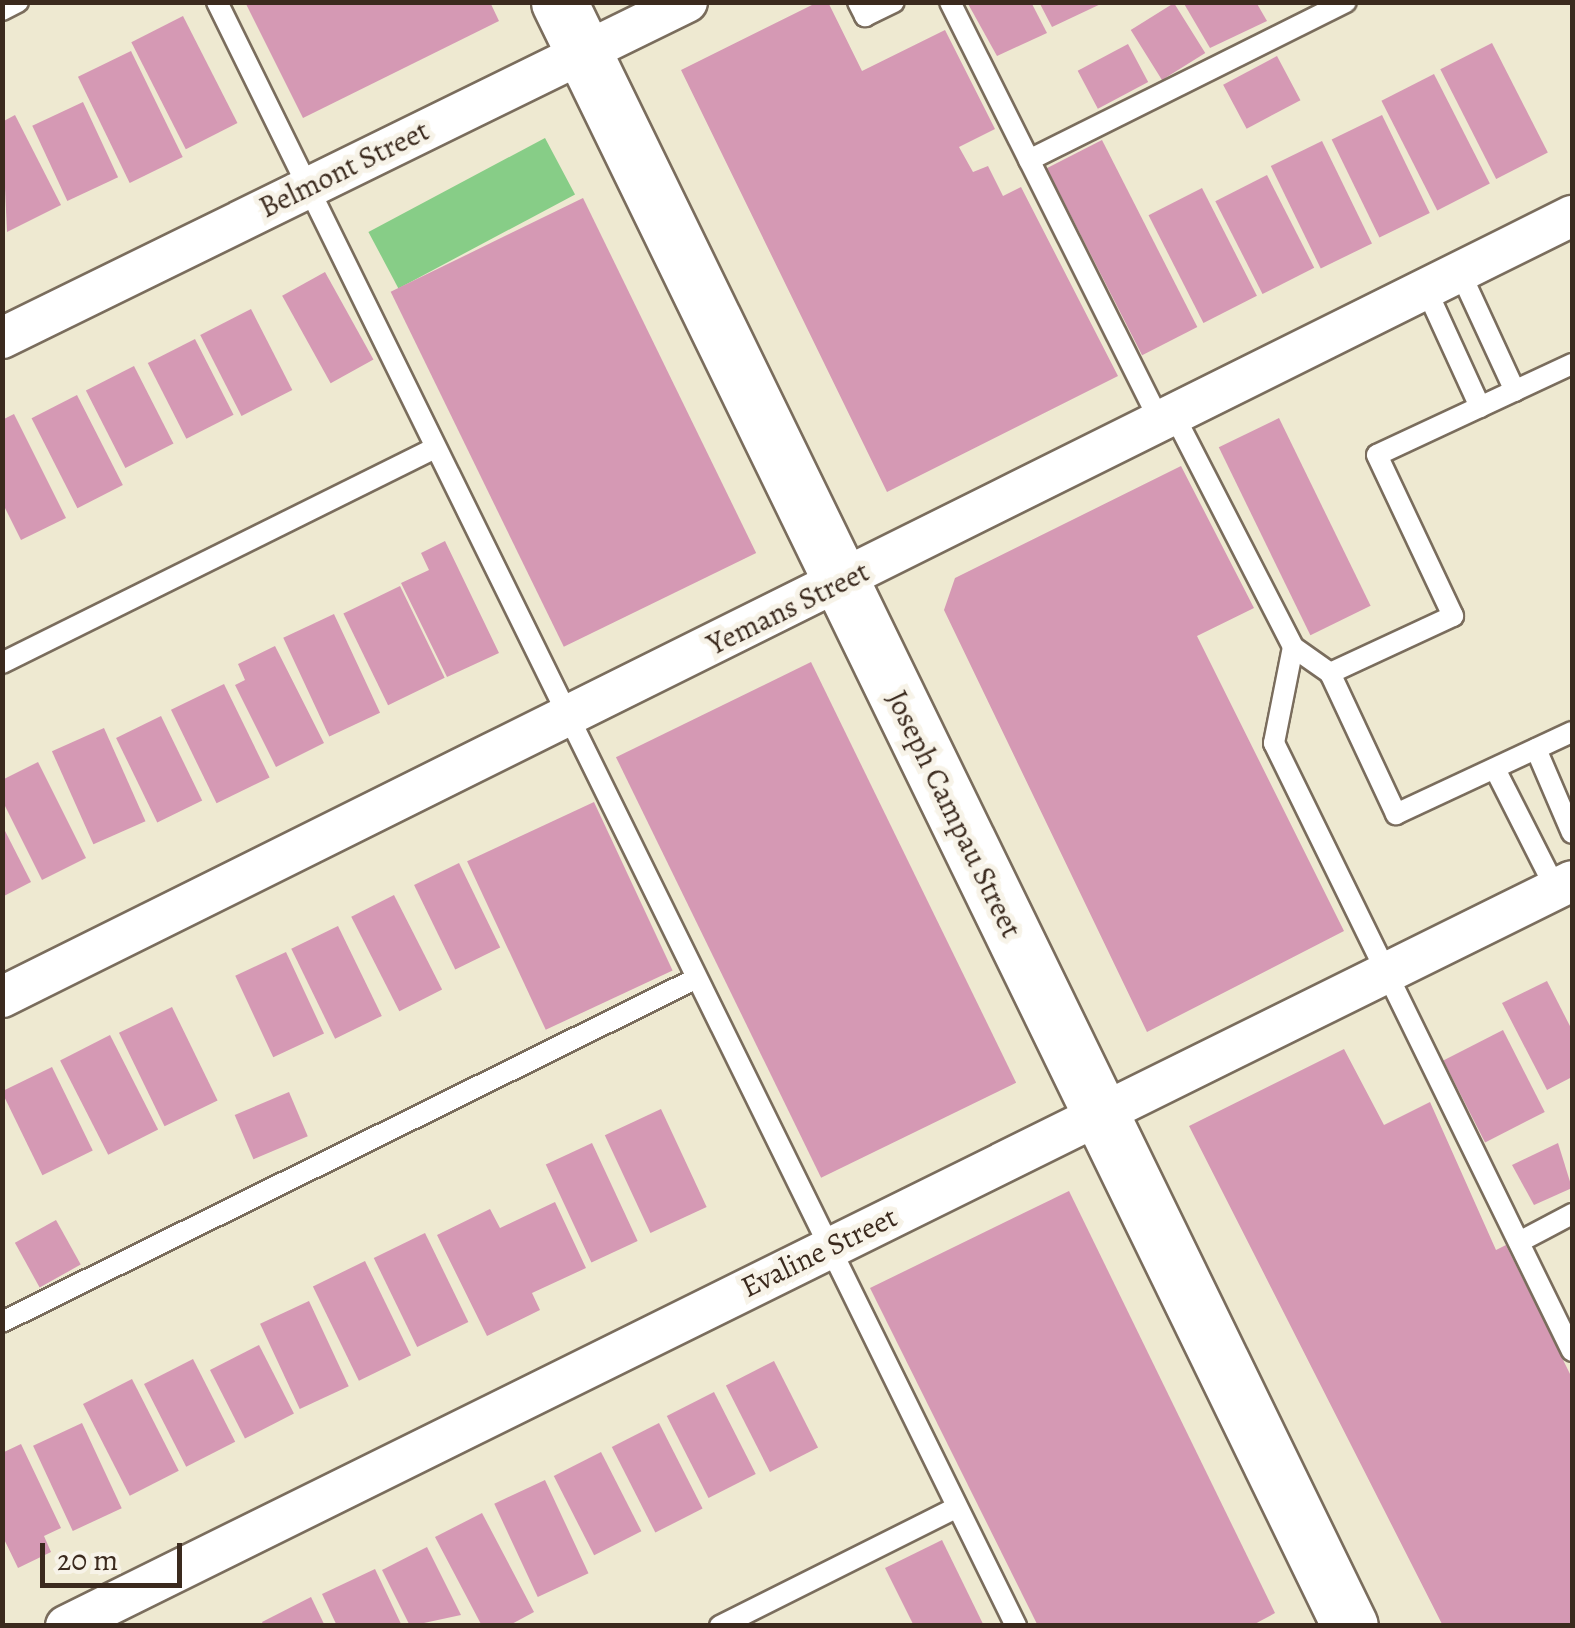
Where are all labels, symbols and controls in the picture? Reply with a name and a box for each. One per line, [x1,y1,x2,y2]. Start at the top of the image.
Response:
street label: Belmont Street [253,112,435,226]
street label: Yemans Street [701,553,875,663]
street label: Joseph Campau Street [879,685,1029,943]
street label: Evaline Street [735,1199,903,1305]
scale bar [45,1523,188,1585]
text: 20 m [57,1540,118,1580]

